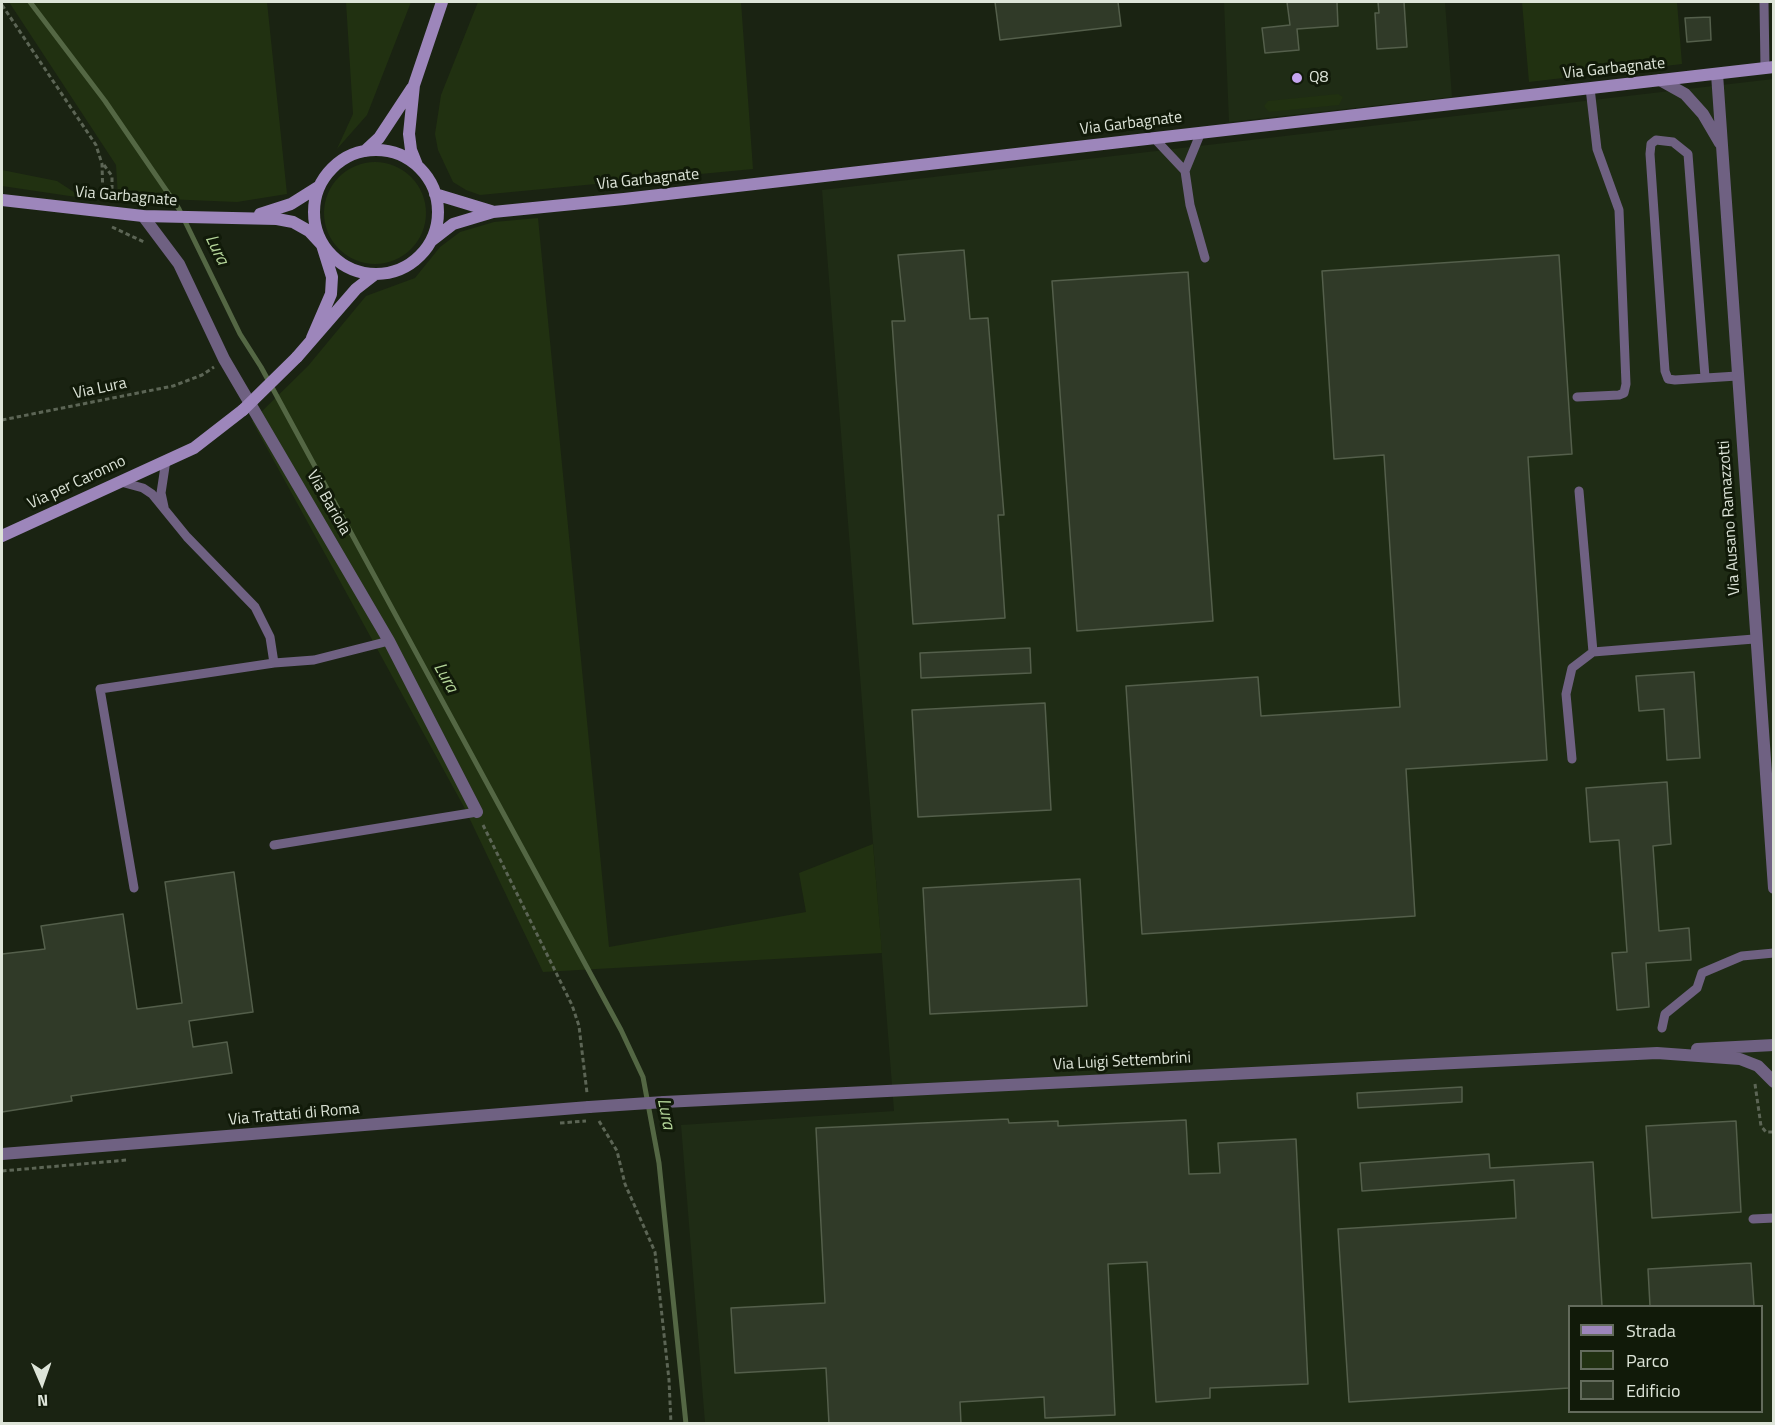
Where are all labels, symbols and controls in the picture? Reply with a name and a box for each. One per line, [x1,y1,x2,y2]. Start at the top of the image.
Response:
street label: Via Garbagnate [1562,54,1666,84]
place label: Q8 [1309,68,1329,88]
marker: Q8 [1290,71,1304,85]
street label: Via Garbagnate [1079,108,1183,140]
street label: Via Garbagnate [596,165,700,195]
street label: Via Garbagnate [74,183,178,211]
water label: Lura [199,231,233,269]
street label: Via Lura [72,374,128,404]
street label: Via Ausano Ramazzotti [1715,440,1745,596]
street label: Via per Caronno [25,452,129,514]
street label: Via Bariola [302,467,354,539]
water label: Lura [428,659,462,697]
street label: Via Luigi Settembrini [1053,1049,1191,1075]
water label: Lura [651,1097,679,1131]
street label: Via Trattati di Roma [227,1100,361,1130]
legend [1568,1305,1763,1413]
text: Strada [1626,1317,1676,1344]
text: Parco [1626,1347,1669,1374]
north arrow [12,1353,72,1413]
text: Edificio [1626,1377,1680,1404]
text: N [37,1389,49,1413]

